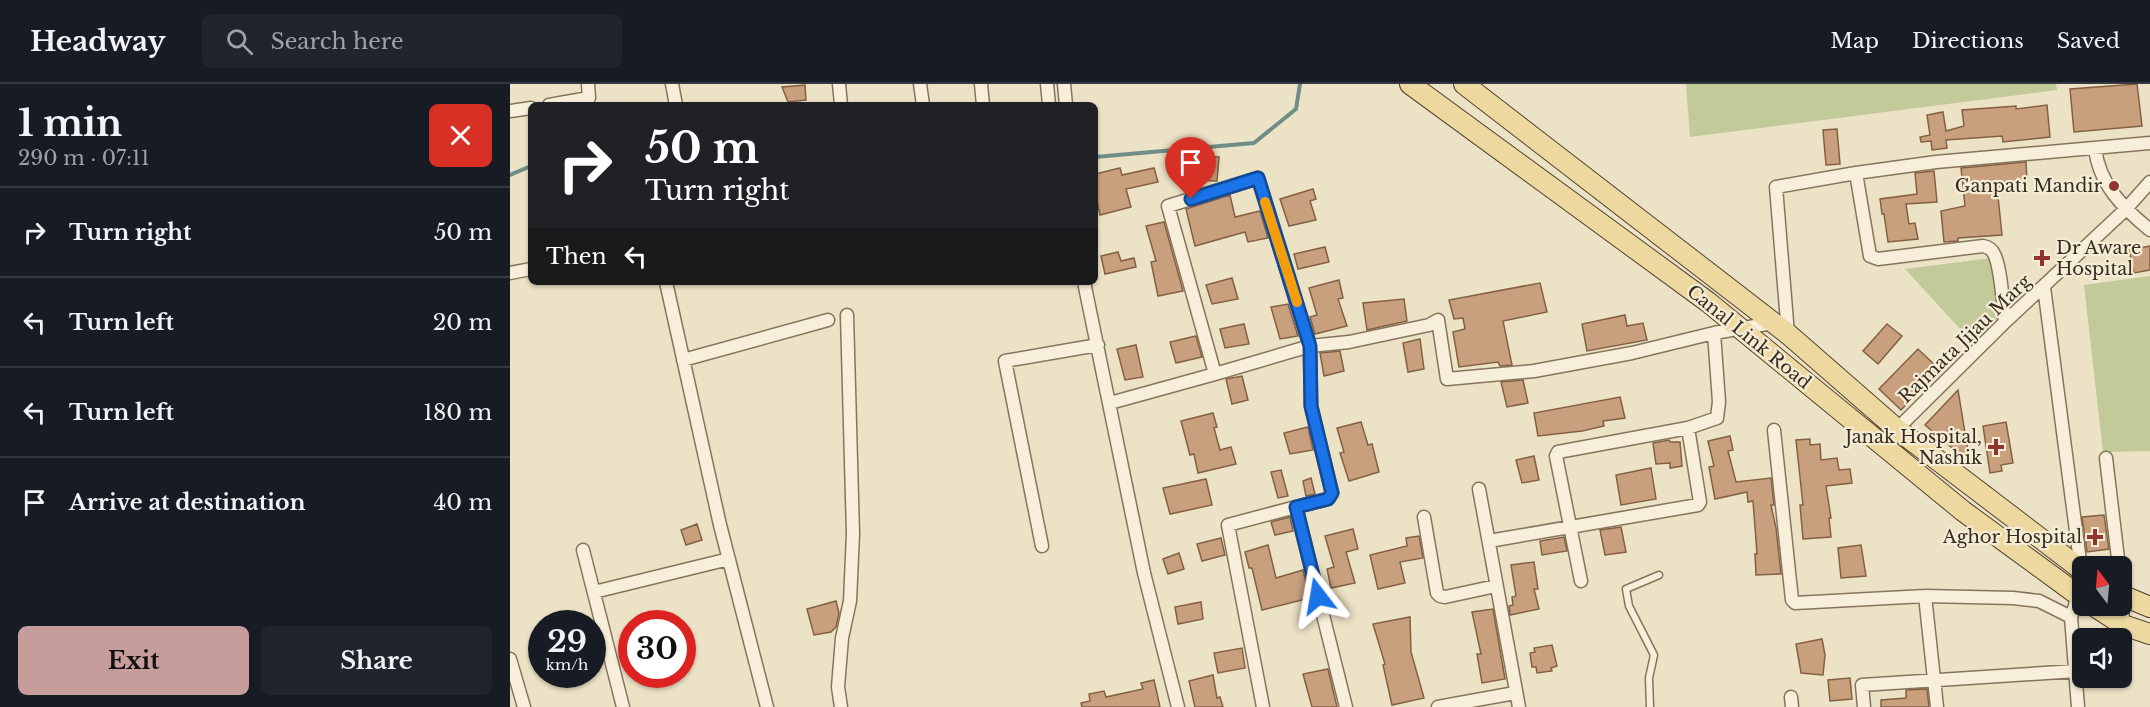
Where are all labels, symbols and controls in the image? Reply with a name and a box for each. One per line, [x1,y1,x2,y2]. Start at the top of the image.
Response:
search box [202,14,622,68]
text: Headway [30,24,166,59]
icon: search [223,25,256,58]
text: Search here [271,28,404,55]
text: Map [1830,28,1879,54]
text: Directions [1912,28,2024,54]
text: Saved [2057,28,2120,54]
text: 1 min [18,101,122,146]
button: close [429,104,492,167]
text: 50 m [645,122,759,174]
icon: right [546,126,624,204]
pin [1165,137,1216,199]
text: 290 m · 07:11 [18,146,150,170]
icon: arrive [1174,146,1207,179]
text: Turn right [645,174,789,207]
place label: Ganpati Mandir [1955,175,2102,197]
marker: Ganpati Mandir [2107,179,2121,193]
icon: right [18,216,51,249]
text: Turn right [69,219,191,246]
text: 50 m [434,219,492,246]
place label: Dr Aware Hospital [2056,237,2141,280]
icon: left [619,240,652,273]
text: Then [546,243,607,270]
marker: Dr Aware Hospital [2033,249,2051,267]
street label: Rajmata Jijau Marg [1894,270,2036,408]
street label: Canal Link Road [1682,280,1816,394]
icon: left [18,306,51,339]
text: Turn left [69,309,174,336]
text: 20 m [433,309,492,336]
icon: left [18,396,51,429]
text: Turn left [69,399,174,426]
text: 180 m [423,399,492,426]
place label: Janak Hospital, Nashik [1843,426,1982,469]
marker: Janak Hospital, Nashik [1987,438,2005,456]
icon: arrive [18,486,51,519]
text: Arrive at destination [69,489,306,516]
text: 40 m [434,489,492,516]
place label: Aghor Hospital [1942,526,2082,548]
marker: Aghor Hospital [2086,528,2104,546]
north arrow [2072,556,2132,616]
map controls [2072,556,2132,688]
position arrow [1286,564,1350,628]
speed limit sign: 30 [618,610,696,688]
text: 29 [547,623,587,660]
button: Exit [18,626,249,695]
button: Share [261,626,492,695]
button: sound [2072,628,2132,688]
text: km/h [546,655,588,674]

